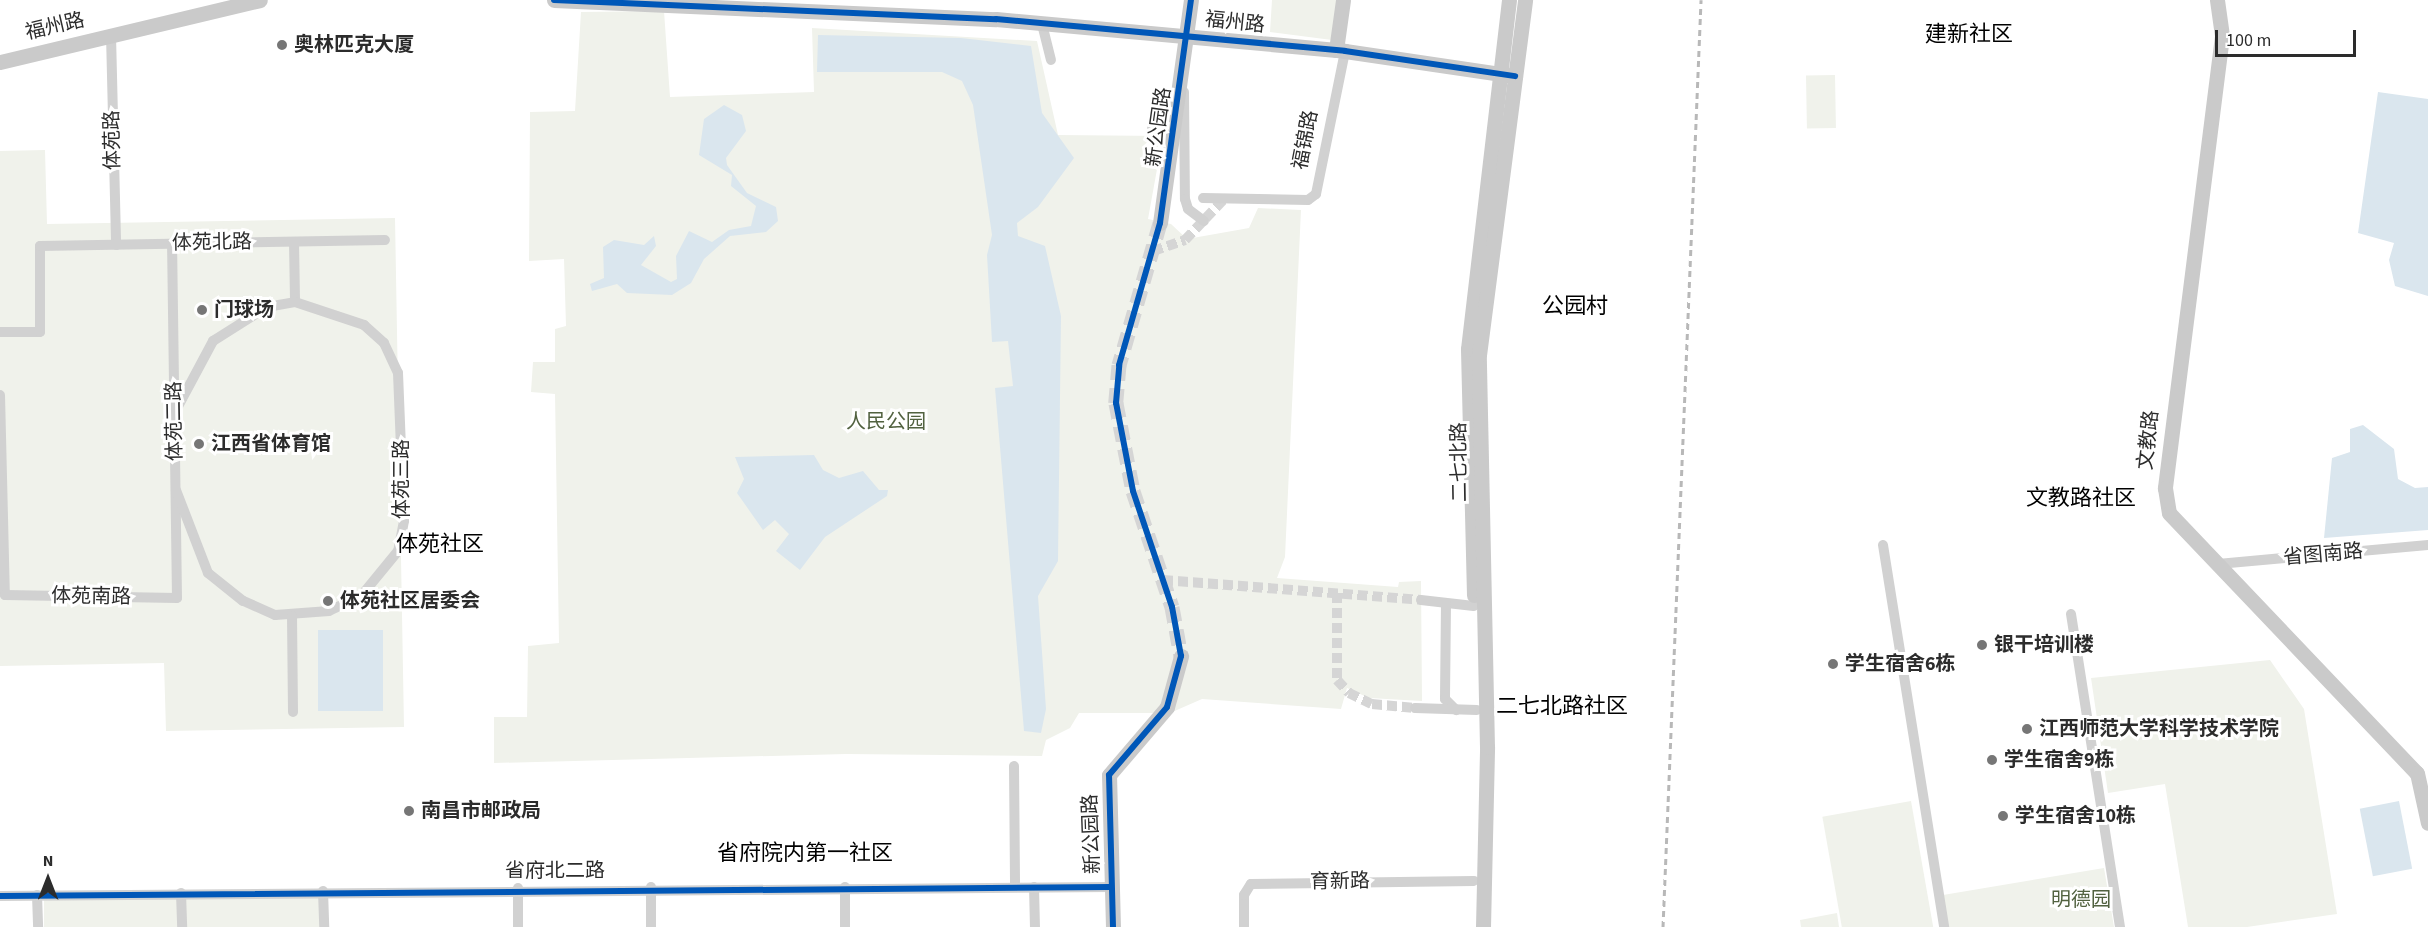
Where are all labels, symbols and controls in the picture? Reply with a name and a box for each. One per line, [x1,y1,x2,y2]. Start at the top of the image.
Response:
street label: 福州路 [1204,8,1266,38]
street label: 福州路 [23,9,87,45]
scale bar [2218,18,2359,56]
district label: 建新社区 [1925,22,2013,48]
text: 100 m [2226,28,2271,53]
place label: 奥林匹克大厦 [294,33,414,57]
marker: 奥林匹克大厦 [275,38,289,52]
street label: 新公园路 [1142,86,1176,168]
street label: 福锦路 [1288,108,1324,172]
street label: 体苑路 [100,110,126,170]
street label: 体苑北路 [172,230,252,256]
district label: 公园村 [1542,294,1608,320]
place label: 门球场 [214,298,274,322]
marker: 门球场 [195,303,209,317]
street label: 体苑二路 [162,381,188,461]
street label: 文教路 [2134,409,2164,471]
park label: 人民公园 [846,410,926,434]
street label: 二七北路 [1447,422,1473,502]
place label: 江西省体育馆 [211,432,331,456]
marker: 江西省体育馆 [192,437,206,451]
street label: 体苑三路 [390,439,414,519]
district label: 文教路社区 [2026,486,2136,512]
district label: 体苑社区 [396,532,484,558]
street label: 省图南路 [2282,540,2364,570]
street label: 体苑南路 [51,584,131,610]
place label: 体苑社区居委会 [340,589,480,613]
marker: 体苑社区居委会 [321,594,335,608]
place label: 银干培训楼 [1994,633,2094,657]
marker: 银干培训楼 [1975,638,1989,652]
place label: 学生宿舍6栋 [1845,652,1956,676]
marker: 学生宿舍6栋 [1826,657,1840,671]
district label: 二七北路社区 [1496,694,1628,720]
place label: 江西师范大学科学技术学院 [2039,717,2279,741]
marker: 江西师范大学科学技术学院 [2020,722,2034,736]
place label: 学生宿舍9栋 [2004,748,2115,772]
marker: 学生宿舍9栋 [1985,753,1999,767]
street label: 新公园路 [1079,794,1105,874]
place label: 南昌市邮政局 [421,799,541,823]
marker: 南昌市邮政局 [402,804,416,818]
place label: 学生宿舍10栋 [2015,804,2136,828]
marker: 学生宿舍10栋 [1996,809,2010,823]
district label: 省府院内第一社区 [717,841,893,867]
north arrow [18,849,78,909]
text: N [43,850,53,872]
street label: 省府北二路 [505,859,605,883]
street label: 育新路 [1310,869,1370,895]
park label: 明德园 [2051,888,2111,912]

